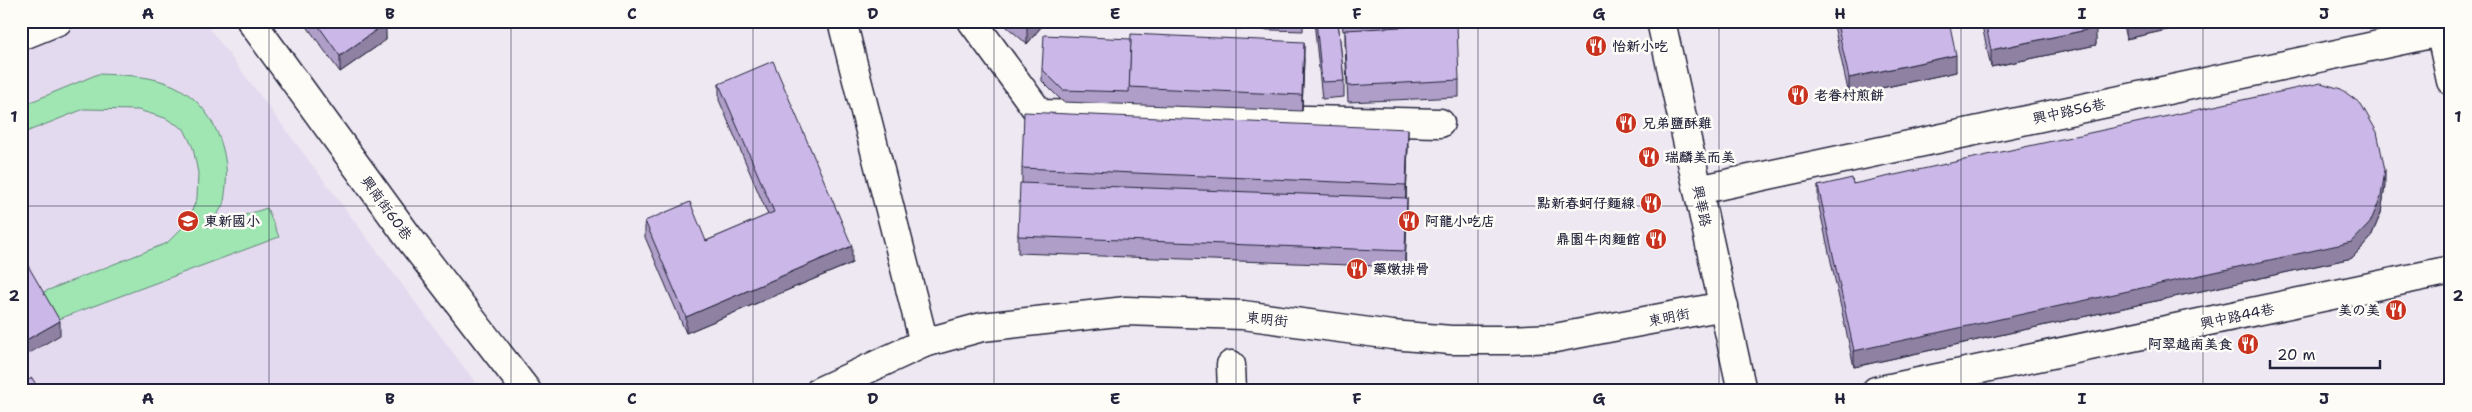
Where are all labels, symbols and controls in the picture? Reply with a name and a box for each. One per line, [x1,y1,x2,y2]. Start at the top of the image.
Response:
text: A [142,3,154,24]
text: B [385,3,395,24]
text: C [627,3,637,24]
text: D [867,3,879,24]
text: E [1110,3,1120,24]
text: F [1352,3,1362,24]
text: G [1593,3,1606,24]
text: H [1834,3,1846,24]
text: I [2078,3,2087,24]
text: J [2319,3,2329,24]
restaurant icon: 怡新小吃 [1584,34,1608,58]
place label: 怡新小吃 [1612,37,1668,55]
restaurant icon: 老眷村煎餅 [1786,83,1810,107]
place label: 老眷村煎餅 [1814,86,1884,104]
street label: 興中路56巷 [2031,94,2108,128]
text: 1 [10,106,18,127]
text: 1 [2454,106,2462,127]
restaurant icon: 兄弟鹽酥雞 [1614,111,1638,135]
place label: 兄弟鹽酥雞 [1642,114,1712,132]
restaurant icon: 瑞麟美而美 [1637,145,1661,169]
place label: 瑞麟美而美 [1665,148,1735,166]
street label: 興南街60巷 [358,172,417,245]
street label: 興華路 [1689,184,1715,228]
restaurant icon: 點新春蚵仔麵線 [1639,191,1663,215]
place label: 點新春蚵仔麵線 [1537,194,1635,212]
school or university icon: 東新國小 [176,209,200,233]
restaurant icon: 阿龍小吃店 [1397,209,1421,233]
place label: 東新國小 [204,212,260,230]
place label: 阿龍小吃店 [1425,212,1495,230]
restaurant icon: 鼎園牛肉麵館 [1644,227,1668,251]
place label: 鼎園牛肉麵館 [1556,230,1640,248]
restaurant icon: 藥燉排骨 [1345,257,1369,281]
place label: 藥燉排骨 [1373,260,1429,278]
text: 2 [8,285,20,306]
text: 2 [2452,285,2464,306]
restaurant icon: 美の美 [2384,298,2408,322]
street label: 興中路44巷 [2198,299,2277,333]
place label: 美の美 [2338,301,2380,319]
street label: 東明街 [1647,304,1691,330]
street label: 東明街 [1245,308,1289,330]
restaurant icon: 阿翠越南美食 [2236,332,2260,356]
place label: 阿翠越南美食 [2148,335,2232,353]
scale bar [2270,337,2380,369]
text: 20 m [2277,345,2316,365]
text: A [142,388,154,409]
text: B [385,388,395,409]
text: C [627,388,637,409]
text: D [867,388,879,409]
text: E [1110,388,1120,409]
text: F [1352,388,1362,409]
text: G [1593,388,1606,409]
text: H [1834,388,1846,409]
text: I [2078,388,2087,409]
text: J [2319,388,2329,409]

